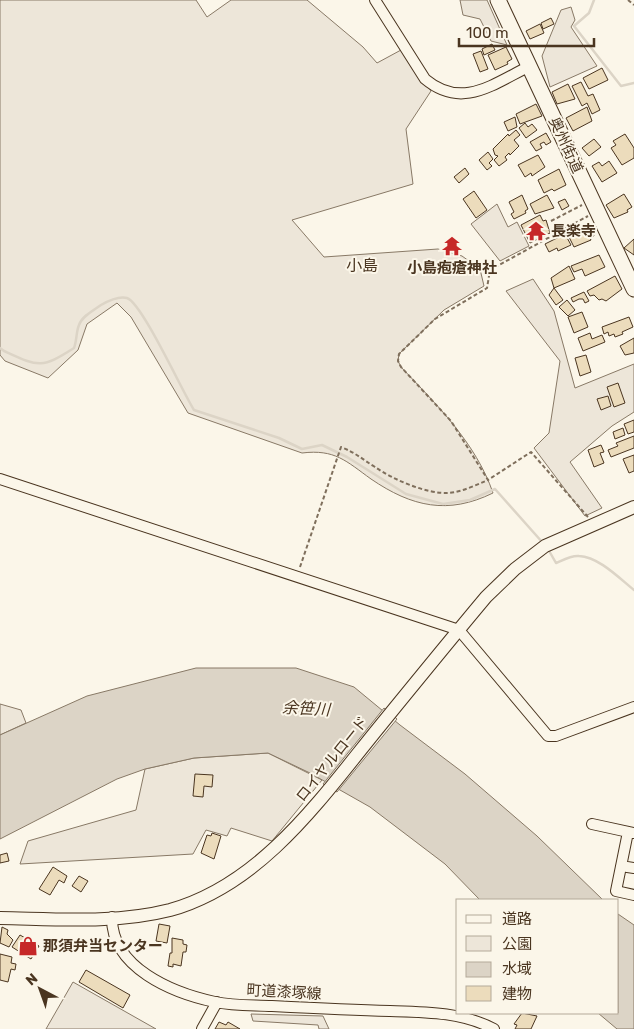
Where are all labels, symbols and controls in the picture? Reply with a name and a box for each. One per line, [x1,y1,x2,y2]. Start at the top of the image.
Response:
scale bar [459,15,594,47]
text: 100 m [466,24,508,42]
street label: 奥州街道 [545,114,587,176]
temple icon: 長楽寺 [525,220,547,242]
place label: 長楽寺 [551,222,596,240]
temple icon: 小島疱瘡神社 [441,235,463,257]
district label: 小島 [346,256,378,275]
place label: 小島疱瘡神社 [407,259,497,277]
water label: 余笹川 [282,698,332,719]
street label: ロイヤルロード [292,713,372,805]
legend [456,899,619,1014]
text: 道路 [502,910,532,928]
shop icon: 那須弁当センター [17,935,39,957]
text: 公園 [502,935,532,953]
place label: 那須弁当センター [43,937,163,955]
text: 水域 [502,960,532,978]
north arrow [15,964,65,1014]
text: N [22,970,41,989]
street label: 町道漆塚線 [246,981,322,1003]
text: 建物 [502,985,532,1003]

